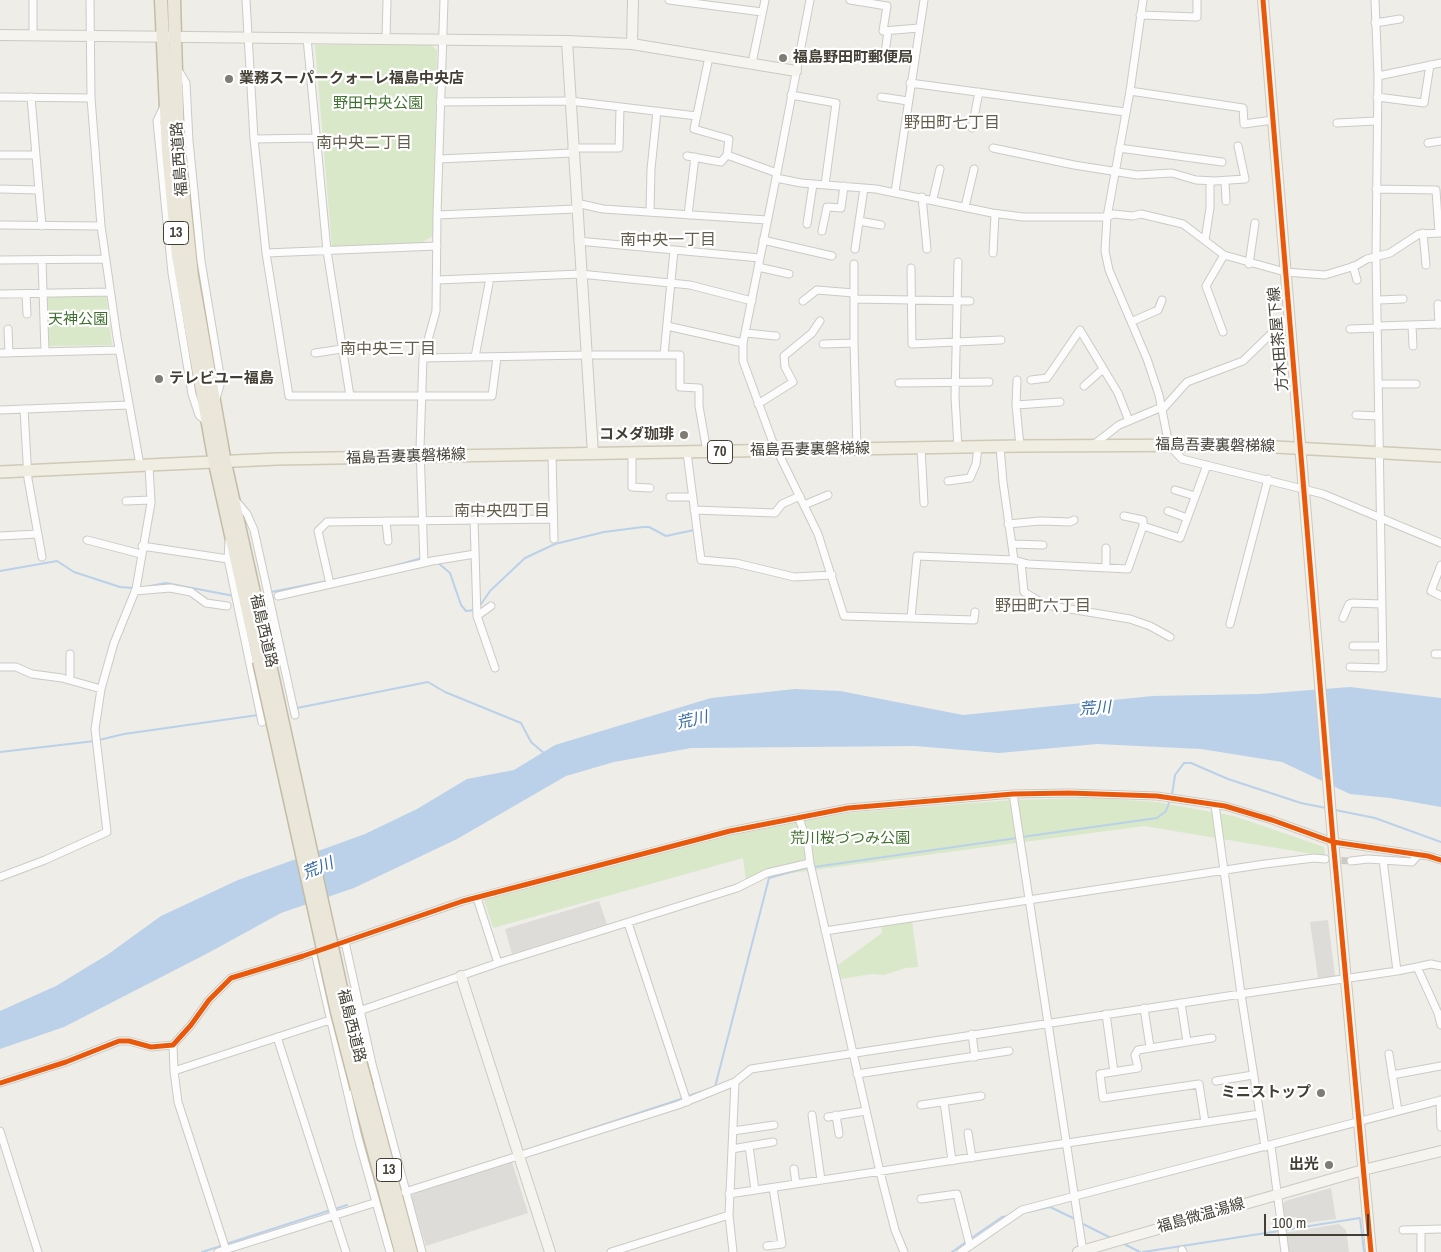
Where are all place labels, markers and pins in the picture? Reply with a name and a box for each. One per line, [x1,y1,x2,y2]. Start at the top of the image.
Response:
place label: 福島野田町郵便局 [793,49,913,67]
marker: 福島野田町郵便局 [777,52,789,64]
place label: 業務スーパークォーレ福島中央店 [239,70,464,88]
marker: 業務スーパークォーレ福島中央店 [223,73,235,85]
place label: テレビユー福島 [169,370,274,388]
marker: テレビユー福島 [153,373,165,385]
place label: コメダ珈琲 [599,426,674,444]
marker: コメダ珈琲 [678,429,690,441]
place label: ミニストップ [1221,1084,1311,1102]
marker: ミニストップ [1315,1087,1327,1099]
place label: 出光 [1289,1156,1319,1174]
marker: 出光 [1323,1159,1335,1171]

